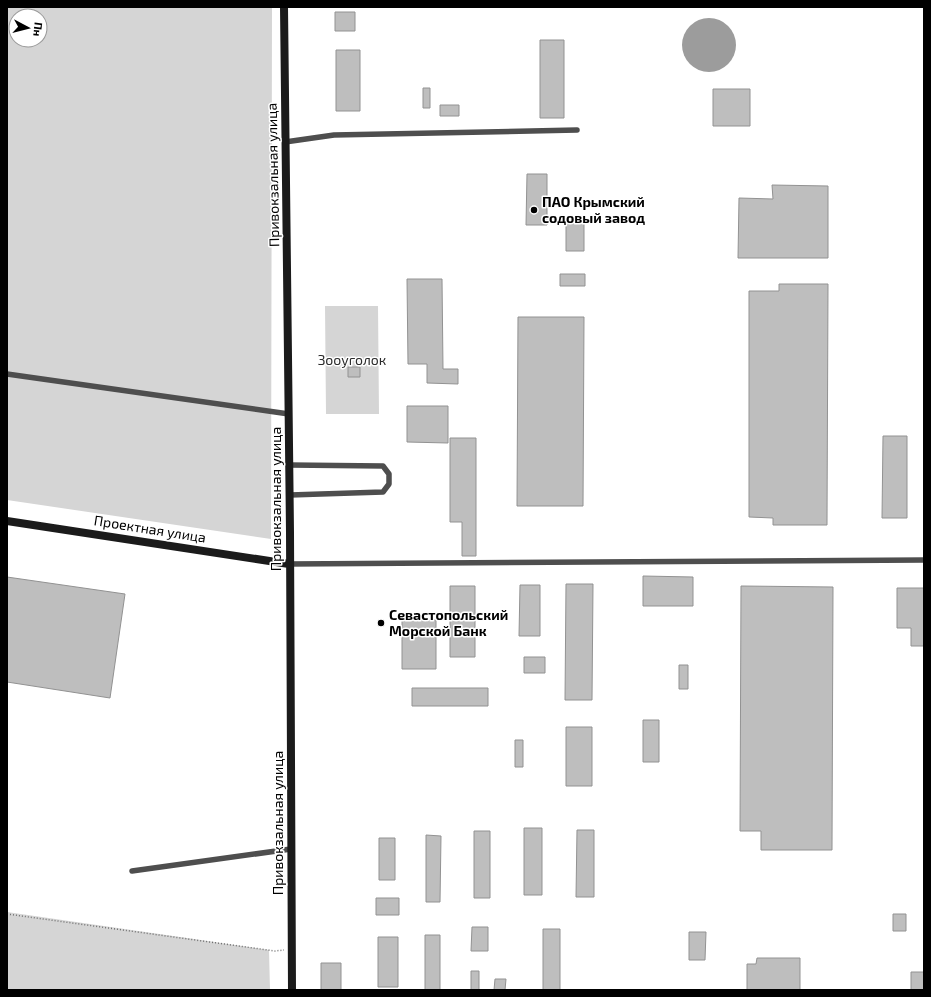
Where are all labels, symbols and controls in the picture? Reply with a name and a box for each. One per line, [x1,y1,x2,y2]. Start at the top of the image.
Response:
north arrow [8,8,48,48]
text: Пн [31,21,46,37]
street label: Привокзальная улица [263,103,282,247]
place label: ПАО Крымский содовый завод [542,193,645,226]
marker: ПАО Крымский содовый завод [529,205,539,215]
park label: Зооуголок [318,351,387,368]
street label: Привокзальная улица [267,427,284,571]
street label: Проектная улица [93,511,207,546]
place label: Севастопольский Морской Банк [389,606,508,639]
marker: Севастопольский Морской Банк [376,618,386,628]
street label: Привокзальная улица [269,751,286,895]

